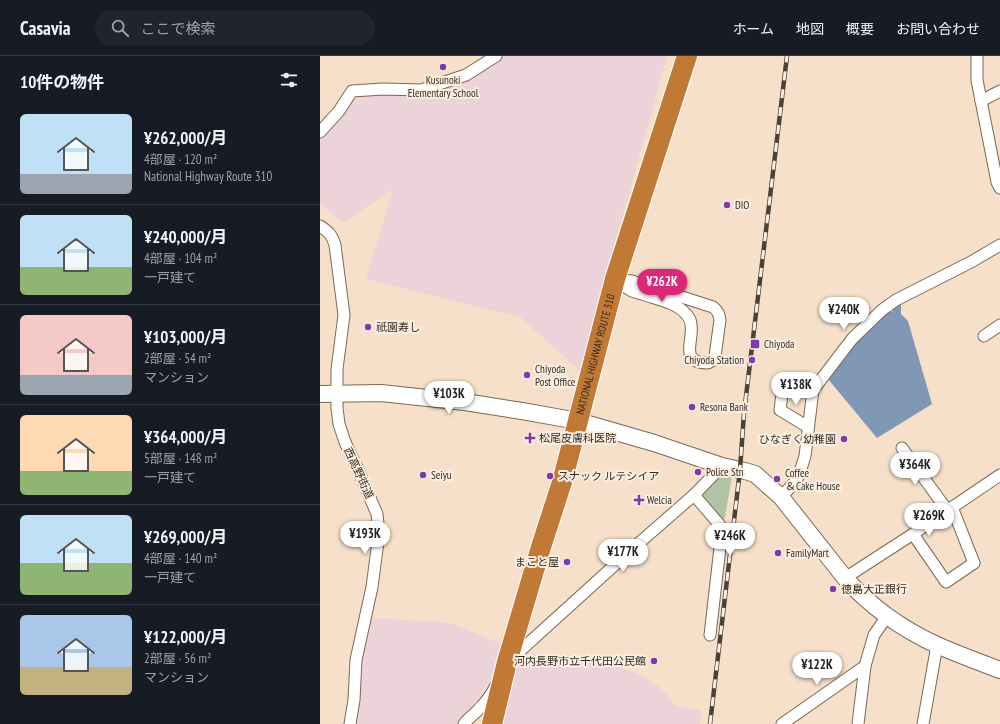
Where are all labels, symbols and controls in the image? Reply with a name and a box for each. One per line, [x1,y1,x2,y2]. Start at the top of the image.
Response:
search box [95,10,375,46]
text: Casavia [20,16,71,40]
icon: search [109,17,131,39]
text: ここで検索 [141,19,216,38]
text: ホーム [732,20,774,38]
text: 地図 [796,20,824,38]
text: 概要 [846,20,874,38]
text: お問い合わせ [896,20,980,38]
marker: Kusunoki Elementary School [438,62,448,72]
icon: filters [278,69,300,91]
text: 10件の物件 [20,71,104,93]
place label: Kusunoki Elementary School [408,73,479,100]
text: ¥262,000/月 [144,127,228,149]
icon: home [52,130,100,178]
text: 4部屋 · 120 m² [144,151,217,168]
text: National Highway Route 310 [144,168,272,185]
place label: DIO [735,198,749,212]
marker: DIO [722,200,732,210]
text: ¥240,000/月 [144,226,228,248]
icon: home [52,231,100,279]
text: 4部屋 · 104 m² [144,250,217,267]
text: 一戸建て [144,269,196,286]
pin: ¥262K [634,269,690,303]
text: ¥262K [646,273,678,290]
street label: NATIONAL HIGHWAY ROUTE 310 [573,292,618,416]
pin: ¥240K [816,297,872,331]
text: ¥240K [828,301,860,318]
place label: 祇園寿し [376,320,420,334]
marker: 祇園寿し [363,322,373,332]
text: ¥103,000/月 [144,326,228,348]
icon: home [52,331,100,379]
place label: Chiyoda [764,337,794,351]
marker: Chiyoda [749,338,761,350]
text: 2部屋 · 54 m² [144,350,211,367]
place label: Chiyoda Station [684,353,744,367]
marker: Chiyoda Station [747,355,757,365]
place label: Chiyoda Post Office [535,362,576,389]
text: マンション [144,369,209,386]
marker: Chiyoda Post Office [522,370,532,380]
pin: ¥138K [768,372,824,406]
text: ¥138K [780,376,812,393]
pin: ¥103K [421,381,477,415]
text: ¥103K [433,385,465,402]
place label: Resona Bank [700,400,749,414]
marker: Resona Bank [687,402,697,412]
text: ¥364,000/月 [144,426,228,448]
icon: home [52,431,100,479]
place label: 松尾皮膚科医院 [539,431,616,445]
marker: 松尾皮膚科医院 [524,432,536,444]
place label: ひなぎく幼稚園 [759,432,836,446]
marker: ひなぎく幼稚園 [839,434,849,444]
street label: 西高野街道 [341,445,377,501]
text: 5部屋 · 148 m² [144,450,217,467]
pin: ¥364K [887,452,943,486]
text: ¥364K [899,456,931,473]
place label: Police Stn [706,465,744,479]
place label: Coffee ＆Cake House [785,466,840,493]
marker: Police Stn [693,467,703,477]
place label: Seiyu [431,468,452,482]
text: 一戸建て [144,469,196,486]
place label: スナック ルテシイア [558,469,659,483]
marker: Seiyu [418,470,428,480]
marker: スナック ルテシイア [545,471,555,481]
marker: Coffee ＆Cake House [772,474,782,484]
place label: Welcia [647,493,672,507]
marker: Welcia [634,495,644,505]
pin: ¥269K [901,503,957,537]
text: ¥269K [913,507,945,524]
pin: ¥193K [337,521,393,555]
pin: ¥246K [702,523,758,557]
text: ¥193K [349,525,381,542]
text: ¥269,000/月 [144,526,228,548]
text: ¥246K [714,527,746,544]
icon: home [52,531,100,579]
pin: ¥177K [595,539,651,573]
text: ¥177K [607,543,639,560]
place label: FamilyMart [786,546,829,560]
marker: FamilyMart [773,548,783,558]
text: 4部屋 · 140 m² [144,550,217,567]
place label: まこと屋 [515,555,559,569]
marker: まこと屋 [562,557,572,567]
text: 一戸建て [144,569,196,586]
place label: 徳島大正銀行 [841,582,907,596]
marker: 徳島大正銀行 [828,584,838,594]
text: ¥122,000/月 [144,626,228,648]
icon: home [52,631,100,679]
text: 2部屋 · 56 m² [144,650,211,667]
pin: ¥122K [789,652,845,686]
place label: 河内長野市立千代田公民館 [514,654,646,668]
marker: 河内長野市立千代田公民館 [649,656,659,666]
text: ¥122K [801,656,833,673]
text: マンション [144,669,209,686]

